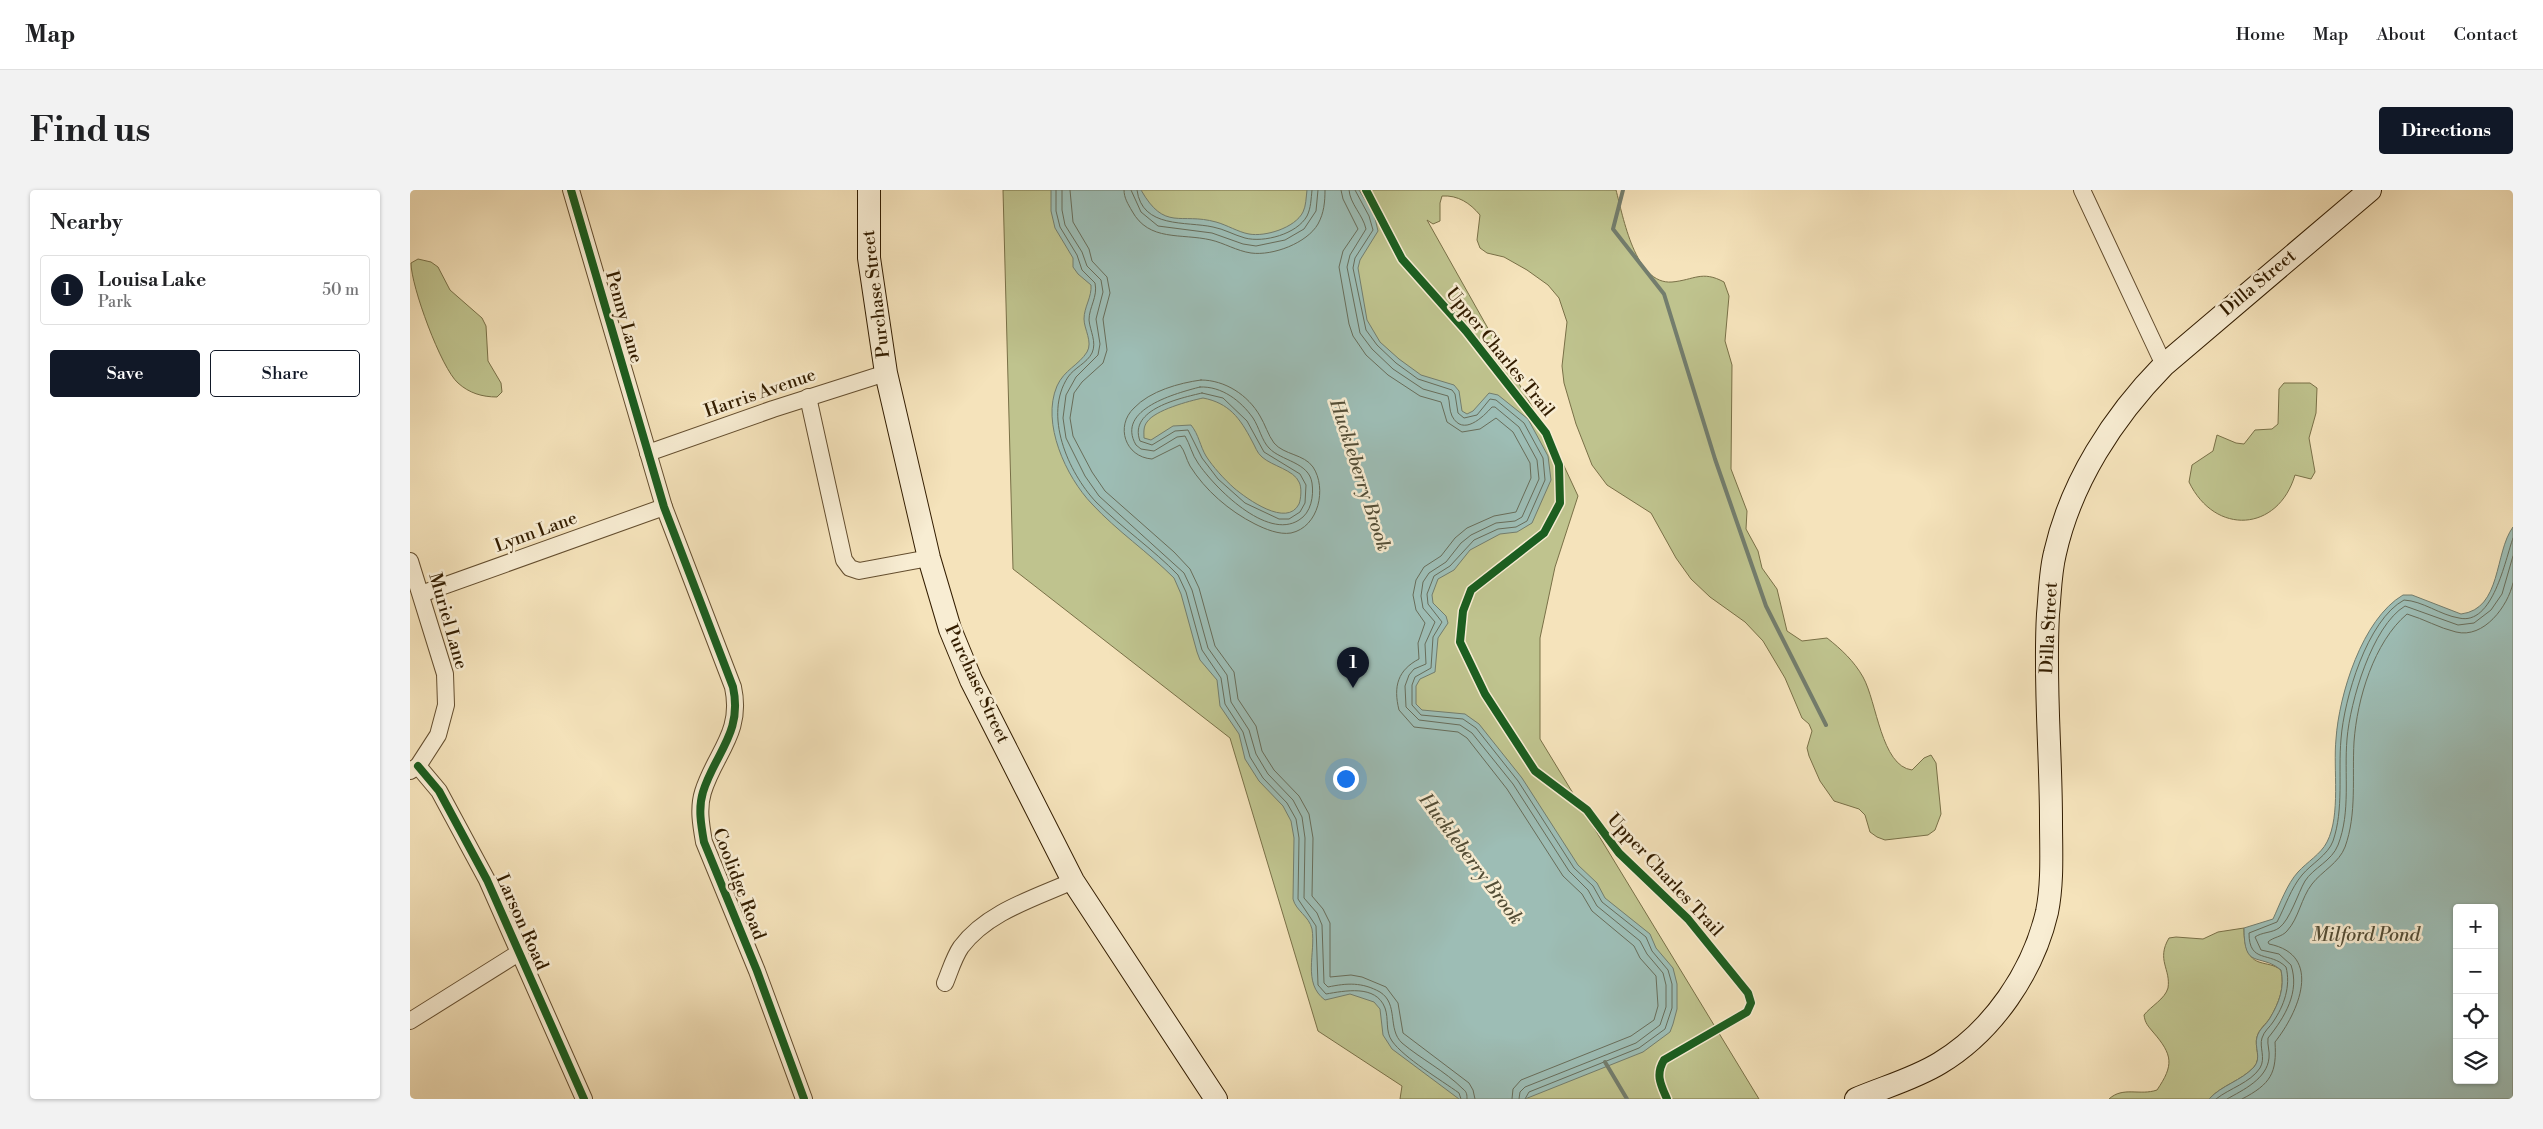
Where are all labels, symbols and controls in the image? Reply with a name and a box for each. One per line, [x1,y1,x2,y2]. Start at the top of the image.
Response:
text: Map [25,20,75,50]
text: Home [2236,23,2285,46]
text: Map [2313,23,2349,46]
text: About [2377,23,2426,46]
text: Contact [2454,23,2518,46]
button: Directions [2379,107,2513,154]
text: Find us [30,109,150,152]
text: Nearby [50,210,123,236]
street label: Purchase Street [857,228,895,359]
street label: Dilla Street [2215,244,2301,321]
text: Louisa Lake [98,268,206,292]
street label: Penny Lane [600,268,648,366]
text: 1 [63,280,71,300]
text: 50 m [322,280,359,300]
street label: Upper Charles Trail [1441,283,1560,422]
text: Park [98,292,131,312]
button: Save [50,350,200,397]
button: Share [210,350,360,397]
street label: Harris Avenue [701,363,819,423]
water label: Huckleberry Brook [1324,395,1396,554]
street label: Lynn Lane [492,506,580,558]
street label: Muriel Lane [423,570,473,672]
street label: Dilla Street [2035,581,2063,675]
street label: Purchase Street [939,621,1015,748]
pin: 1 [1337,647,1369,688]
your location [1333,766,1359,792]
water label: Huckleberry Brook [1413,788,1528,930]
street label: Upper Charles Trail [1602,809,1728,942]
street label: Coolidge Road [707,825,771,944]
street label: Larson Road [491,870,554,974]
map controls [2453,904,2498,1084]
button: + [2453,904,2498,949]
water label: Milford Pond [2312,923,2422,947]
button: − [2453,949,2498,994]
button: locate [2453,994,2498,1039]
button: layers [2453,1039,2498,1084]

